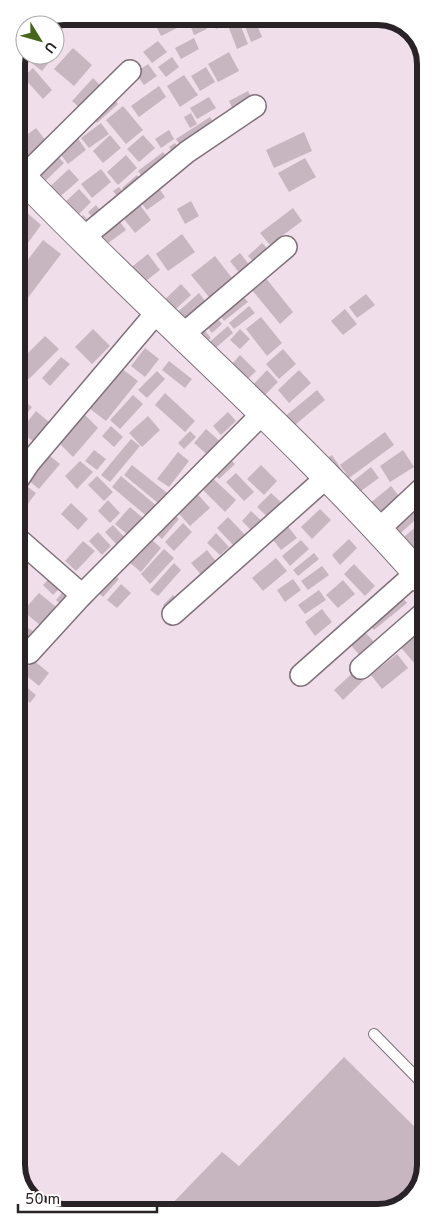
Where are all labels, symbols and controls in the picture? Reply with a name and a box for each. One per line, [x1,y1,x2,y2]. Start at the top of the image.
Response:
north arrow [15,15,65,65]
text: U [39,38,59,56]
scale bar [18,1182,156,1214]
text: 50 m [25,1191,60,1210]

